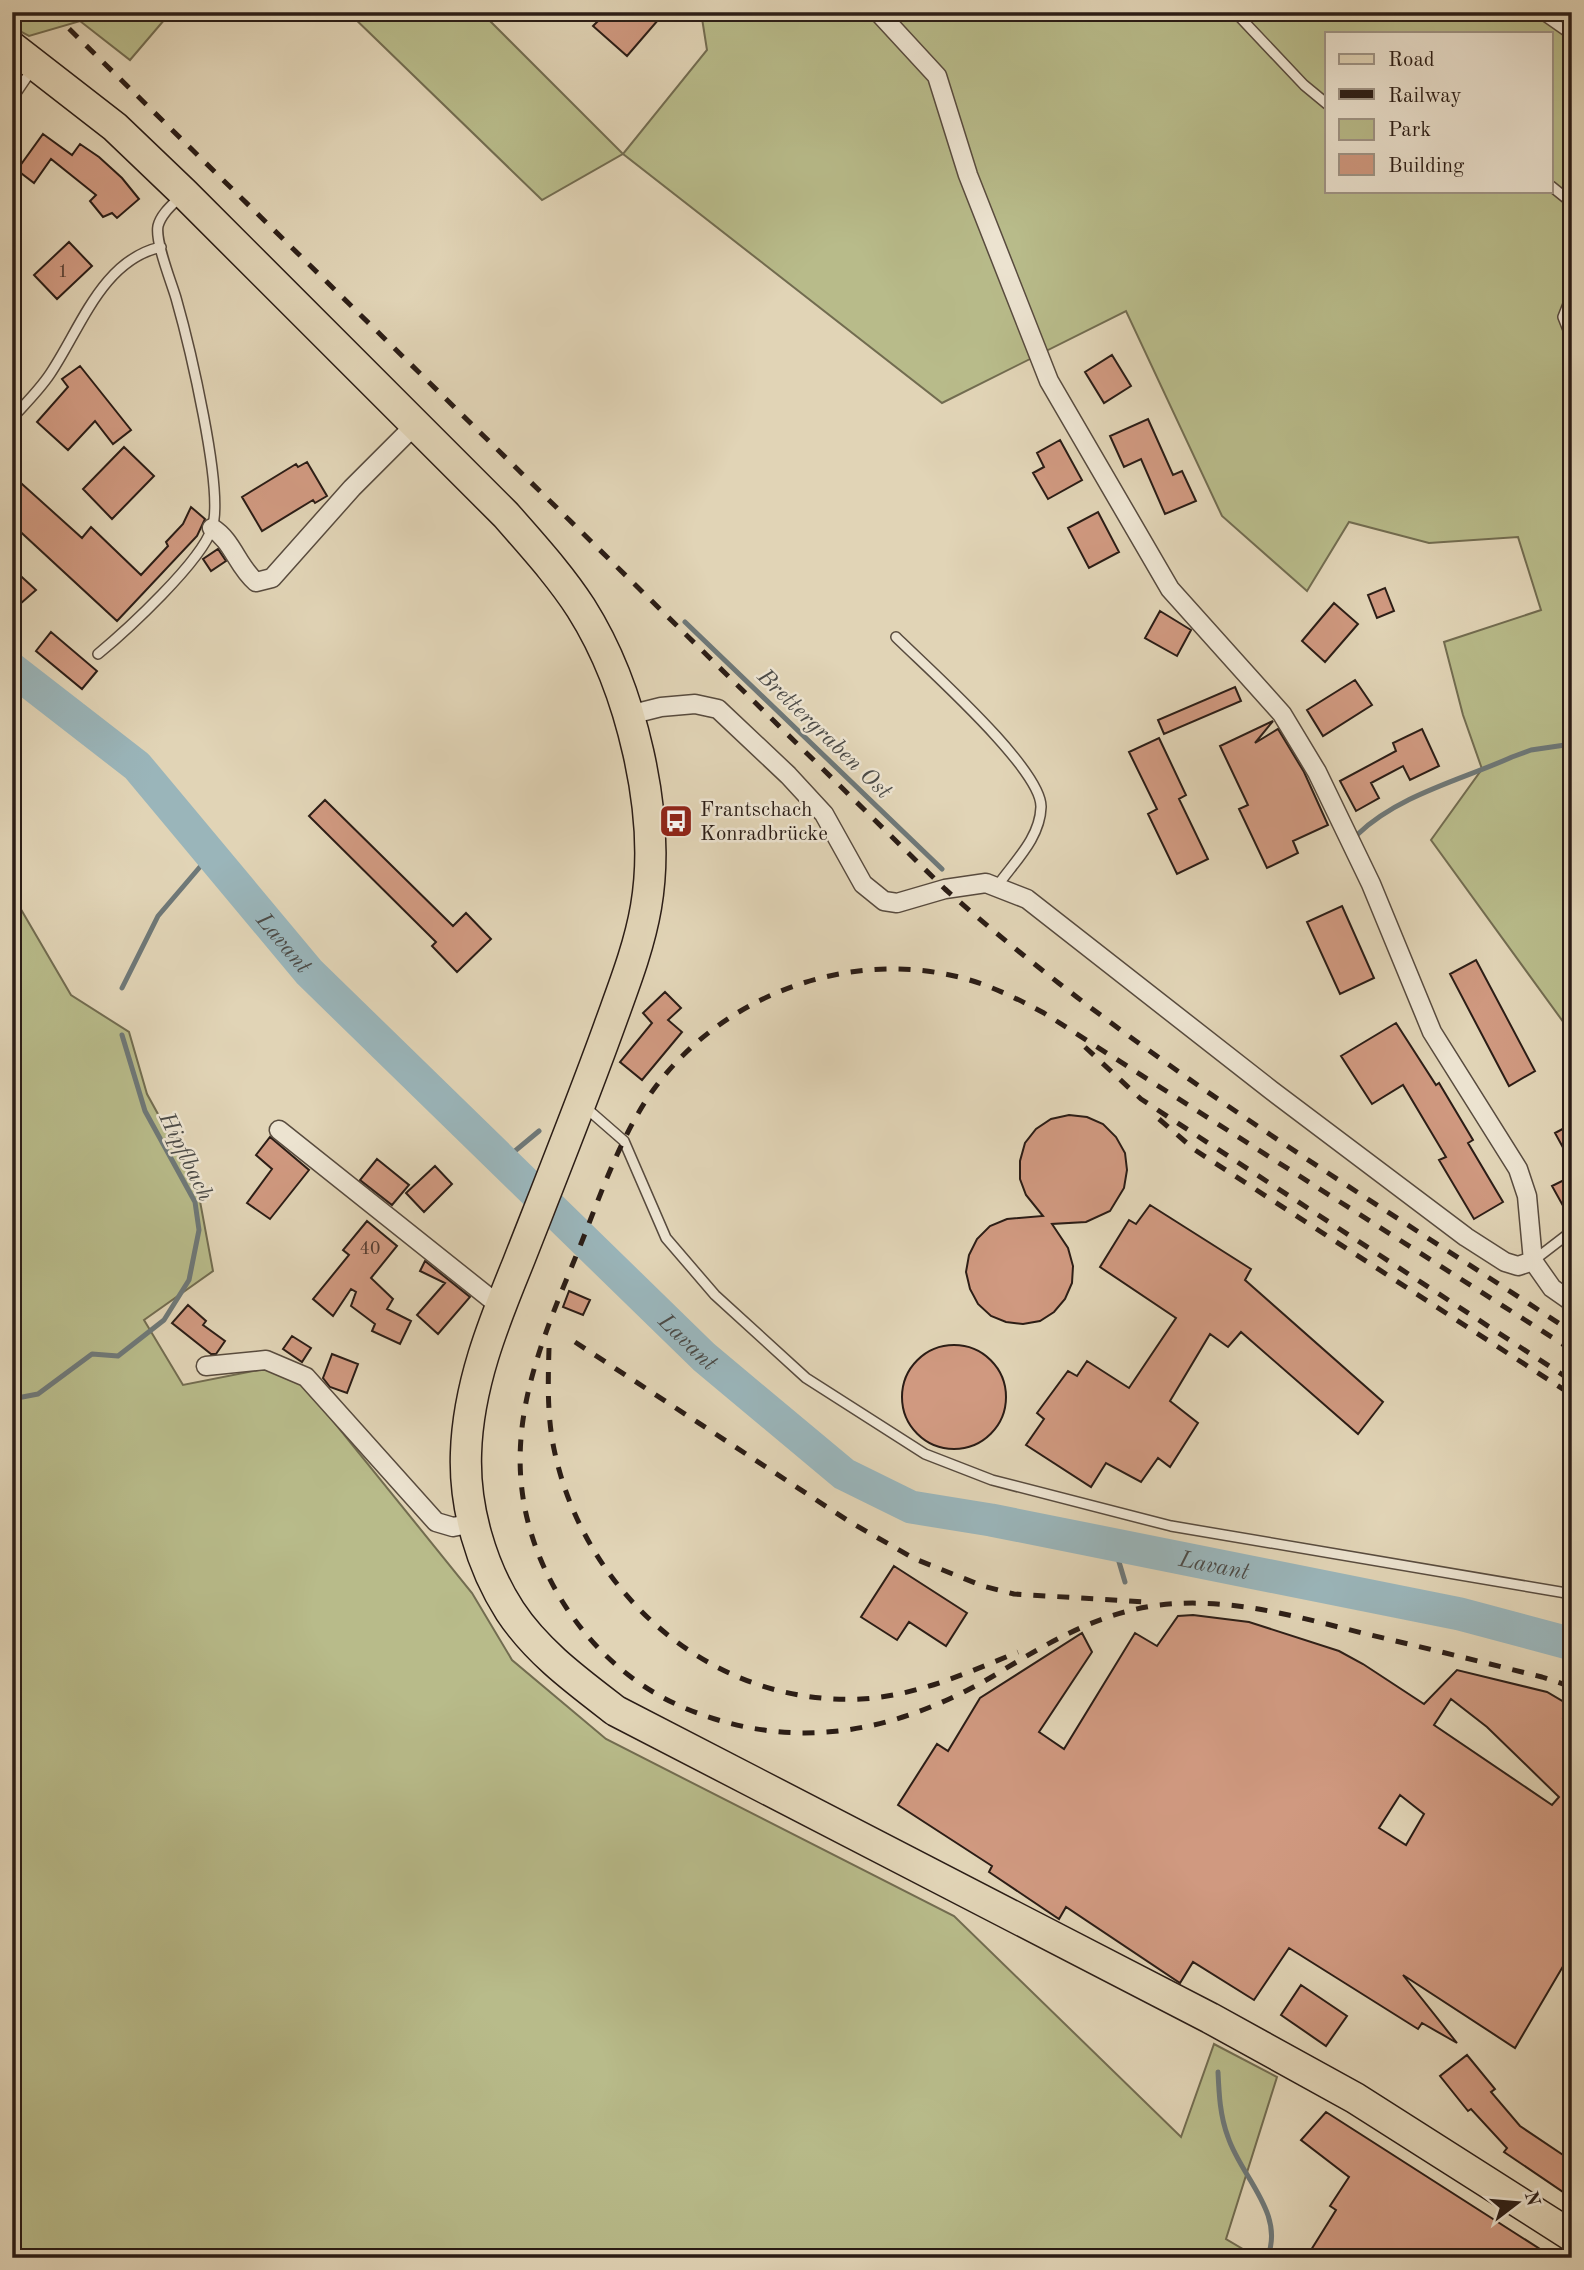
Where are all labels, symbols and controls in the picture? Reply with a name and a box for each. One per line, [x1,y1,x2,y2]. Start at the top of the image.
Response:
legend [1325,32,1552,192]
text: Road [1388,50,1435,71]
text: Railway [1388,86,1462,107]
text: Park [1388,120,1431,141]
text: Building [1388,156,1465,177]
house number: 1 [58,263,68,281]
water label: Brettergraben Ost [751,664,896,805]
place label: Frantschach Konradbrücke [700,800,828,845]
bus stop icon: Frantschach Konradbrücke [657,802,695,840]
water label: Lavant [251,908,315,978]
water label: Hipflbach [153,1108,217,1205]
house number: 40 [360,1240,380,1258]
water label: Lavant [653,1309,721,1376]
water label: Lavant [1176,1548,1252,1585]
north arrow [1482,2168,1552,2238]
text: N [1520,2189,1542,2209]

